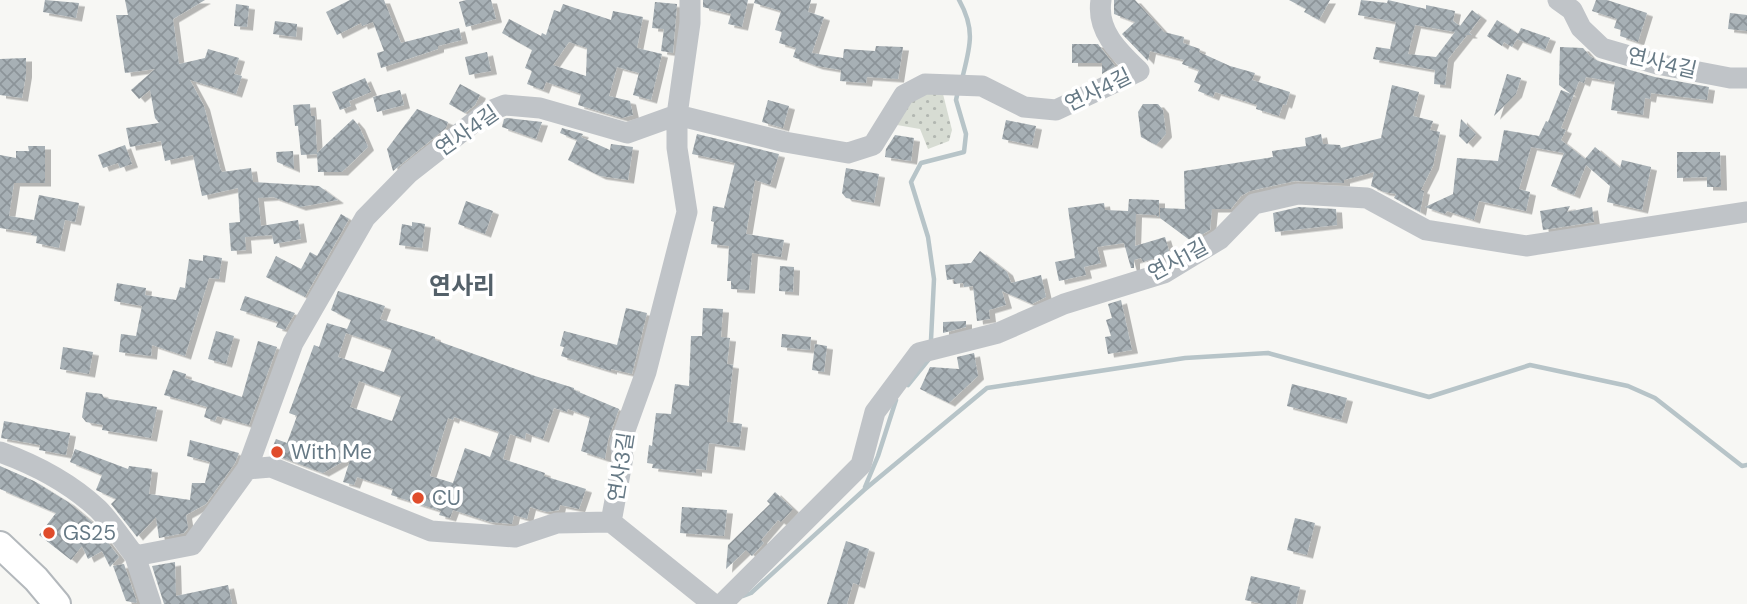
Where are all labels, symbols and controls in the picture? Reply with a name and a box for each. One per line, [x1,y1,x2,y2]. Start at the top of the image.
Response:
street label: 연사4길 [1624,41,1700,85]
street label: 연사4길 [1060,62,1136,118]
street label: 연사4길 [430,99,504,163]
street label: 연사1길 [1143,232,1213,288]
district label: 연사리 [429,270,495,301]
street label: 연사3길 [602,430,640,504]
place label: With Me [291,438,372,466]
marker: With Me [269,444,285,460]
place label: CU [432,484,461,512]
marker: CU [410,490,426,506]
place label: GS25 [63,519,116,547]
marker: GS25 [41,525,57,541]

